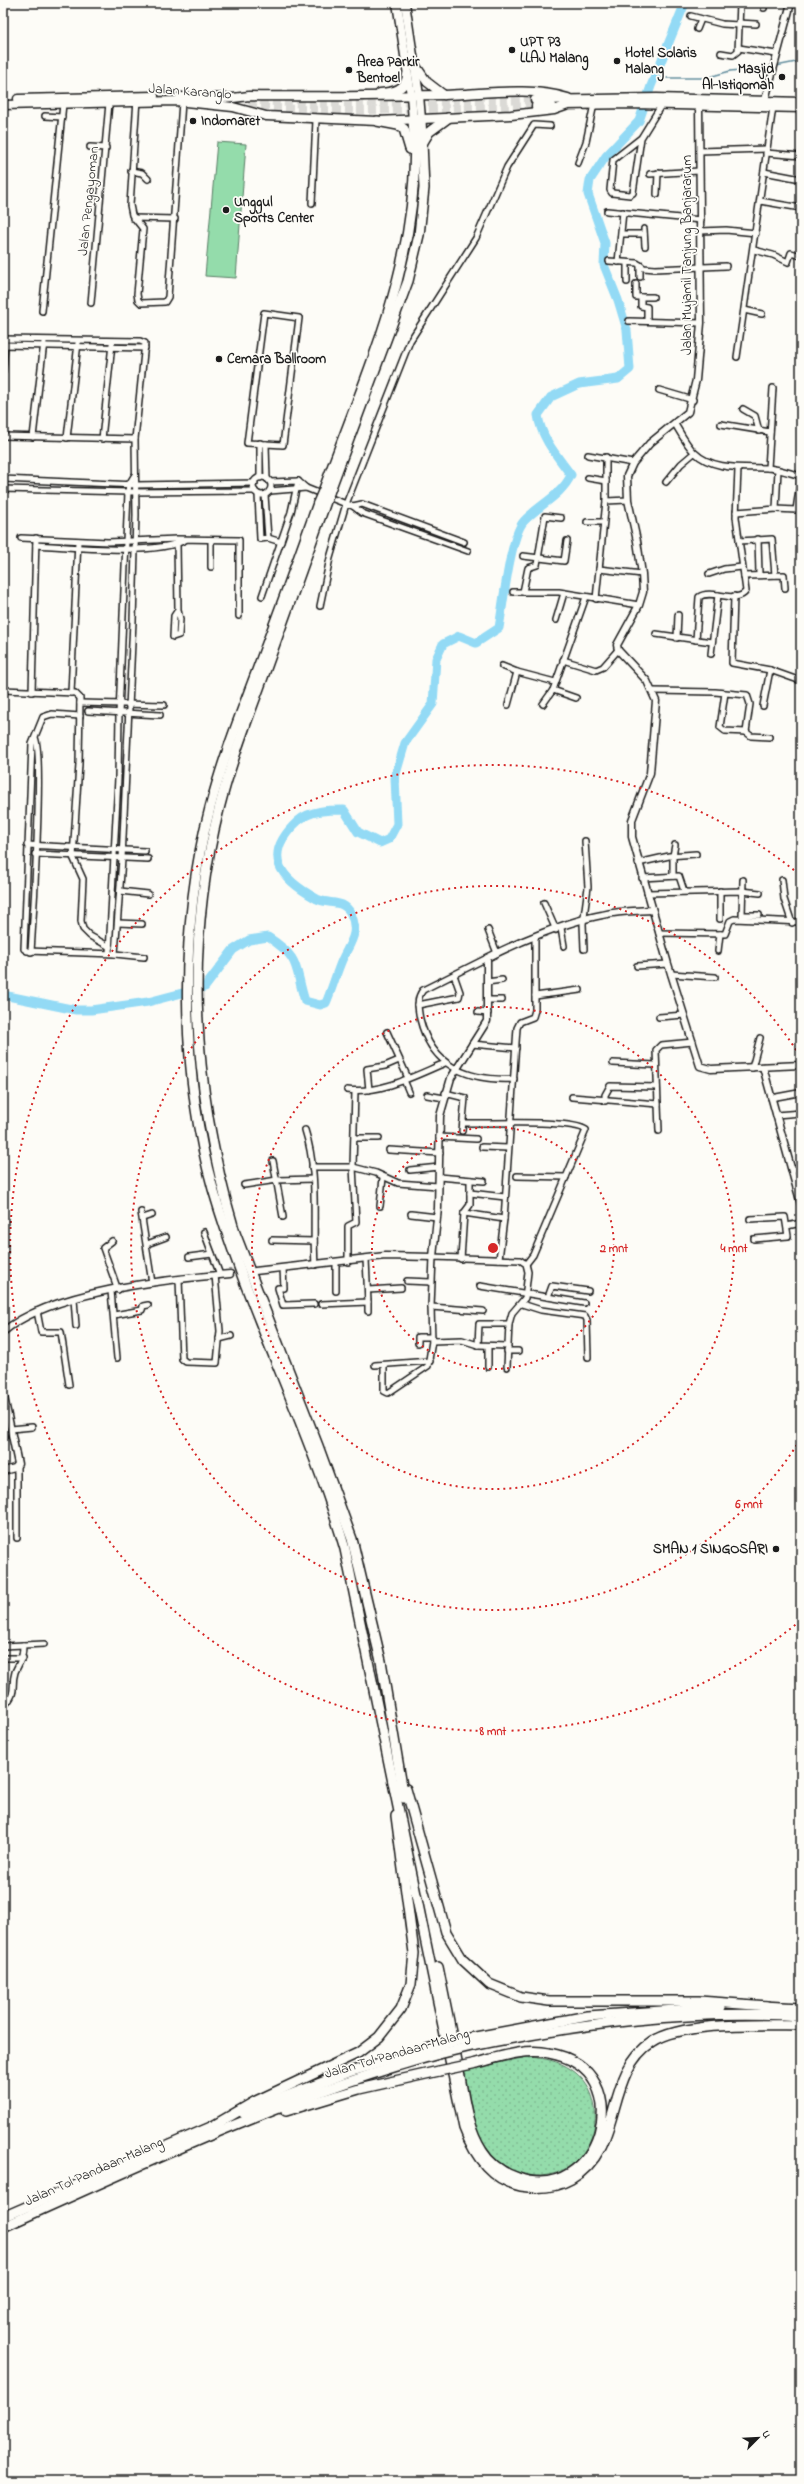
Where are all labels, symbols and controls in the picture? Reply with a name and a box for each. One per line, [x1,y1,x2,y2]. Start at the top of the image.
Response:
place label: UPT P3 LLAJ Malang [520,32,589,71]
place label: Hotel Solaris Malang [625,43,697,82]
marker: UPT P3 LLAJ Malang [507,45,517,55]
place label: Area Parkir Bentoel [356,52,420,89]
marker: Hotel Solaris Malang [612,56,622,66]
place label: Masjid Al-Istiqomah [702,59,774,96]
marker: Area Parkir Bentoel [344,65,354,75]
marker: Masjid Al-Istiqomah [777,72,787,82]
street label: Jalan Karanglo [148,79,232,106]
place label: Indomaret [201,111,260,132]
marker: Indomaret [188,116,198,126]
street label: Jalan Pengayoman [73,145,106,257]
street label: Jalan Mujamil Tanjung Banjararum [677,155,699,355]
place label: Unggul Sports Center [234,192,314,229]
marker: Unggul Sports Center [221,205,231,215]
place label: Cemara Ballroom [227,349,326,370]
marker: Cemara Ballroom [214,354,224,364]
text: 2 mnt [599,1240,629,1258]
text: 4 mnt [719,1240,749,1258]
centre of rings [486,1241,500,1255]
text: 6 mnt [734,1496,764,1514]
place label: SMAN 1 SINGOSARI [653,1539,768,1560]
marker: SMAN 1 SINGOSARI [771,1544,781,1554]
text: 8 mnt [479,1723,507,1741]
street label: Jalan Tol Pandaan–Malang [322,2023,472,2086]
street label: Jalan Tol Pandaan–Malang [21,2132,167,2213]
north arrow [738,2418,778,2458]
text: U [757,2428,775,2441]

